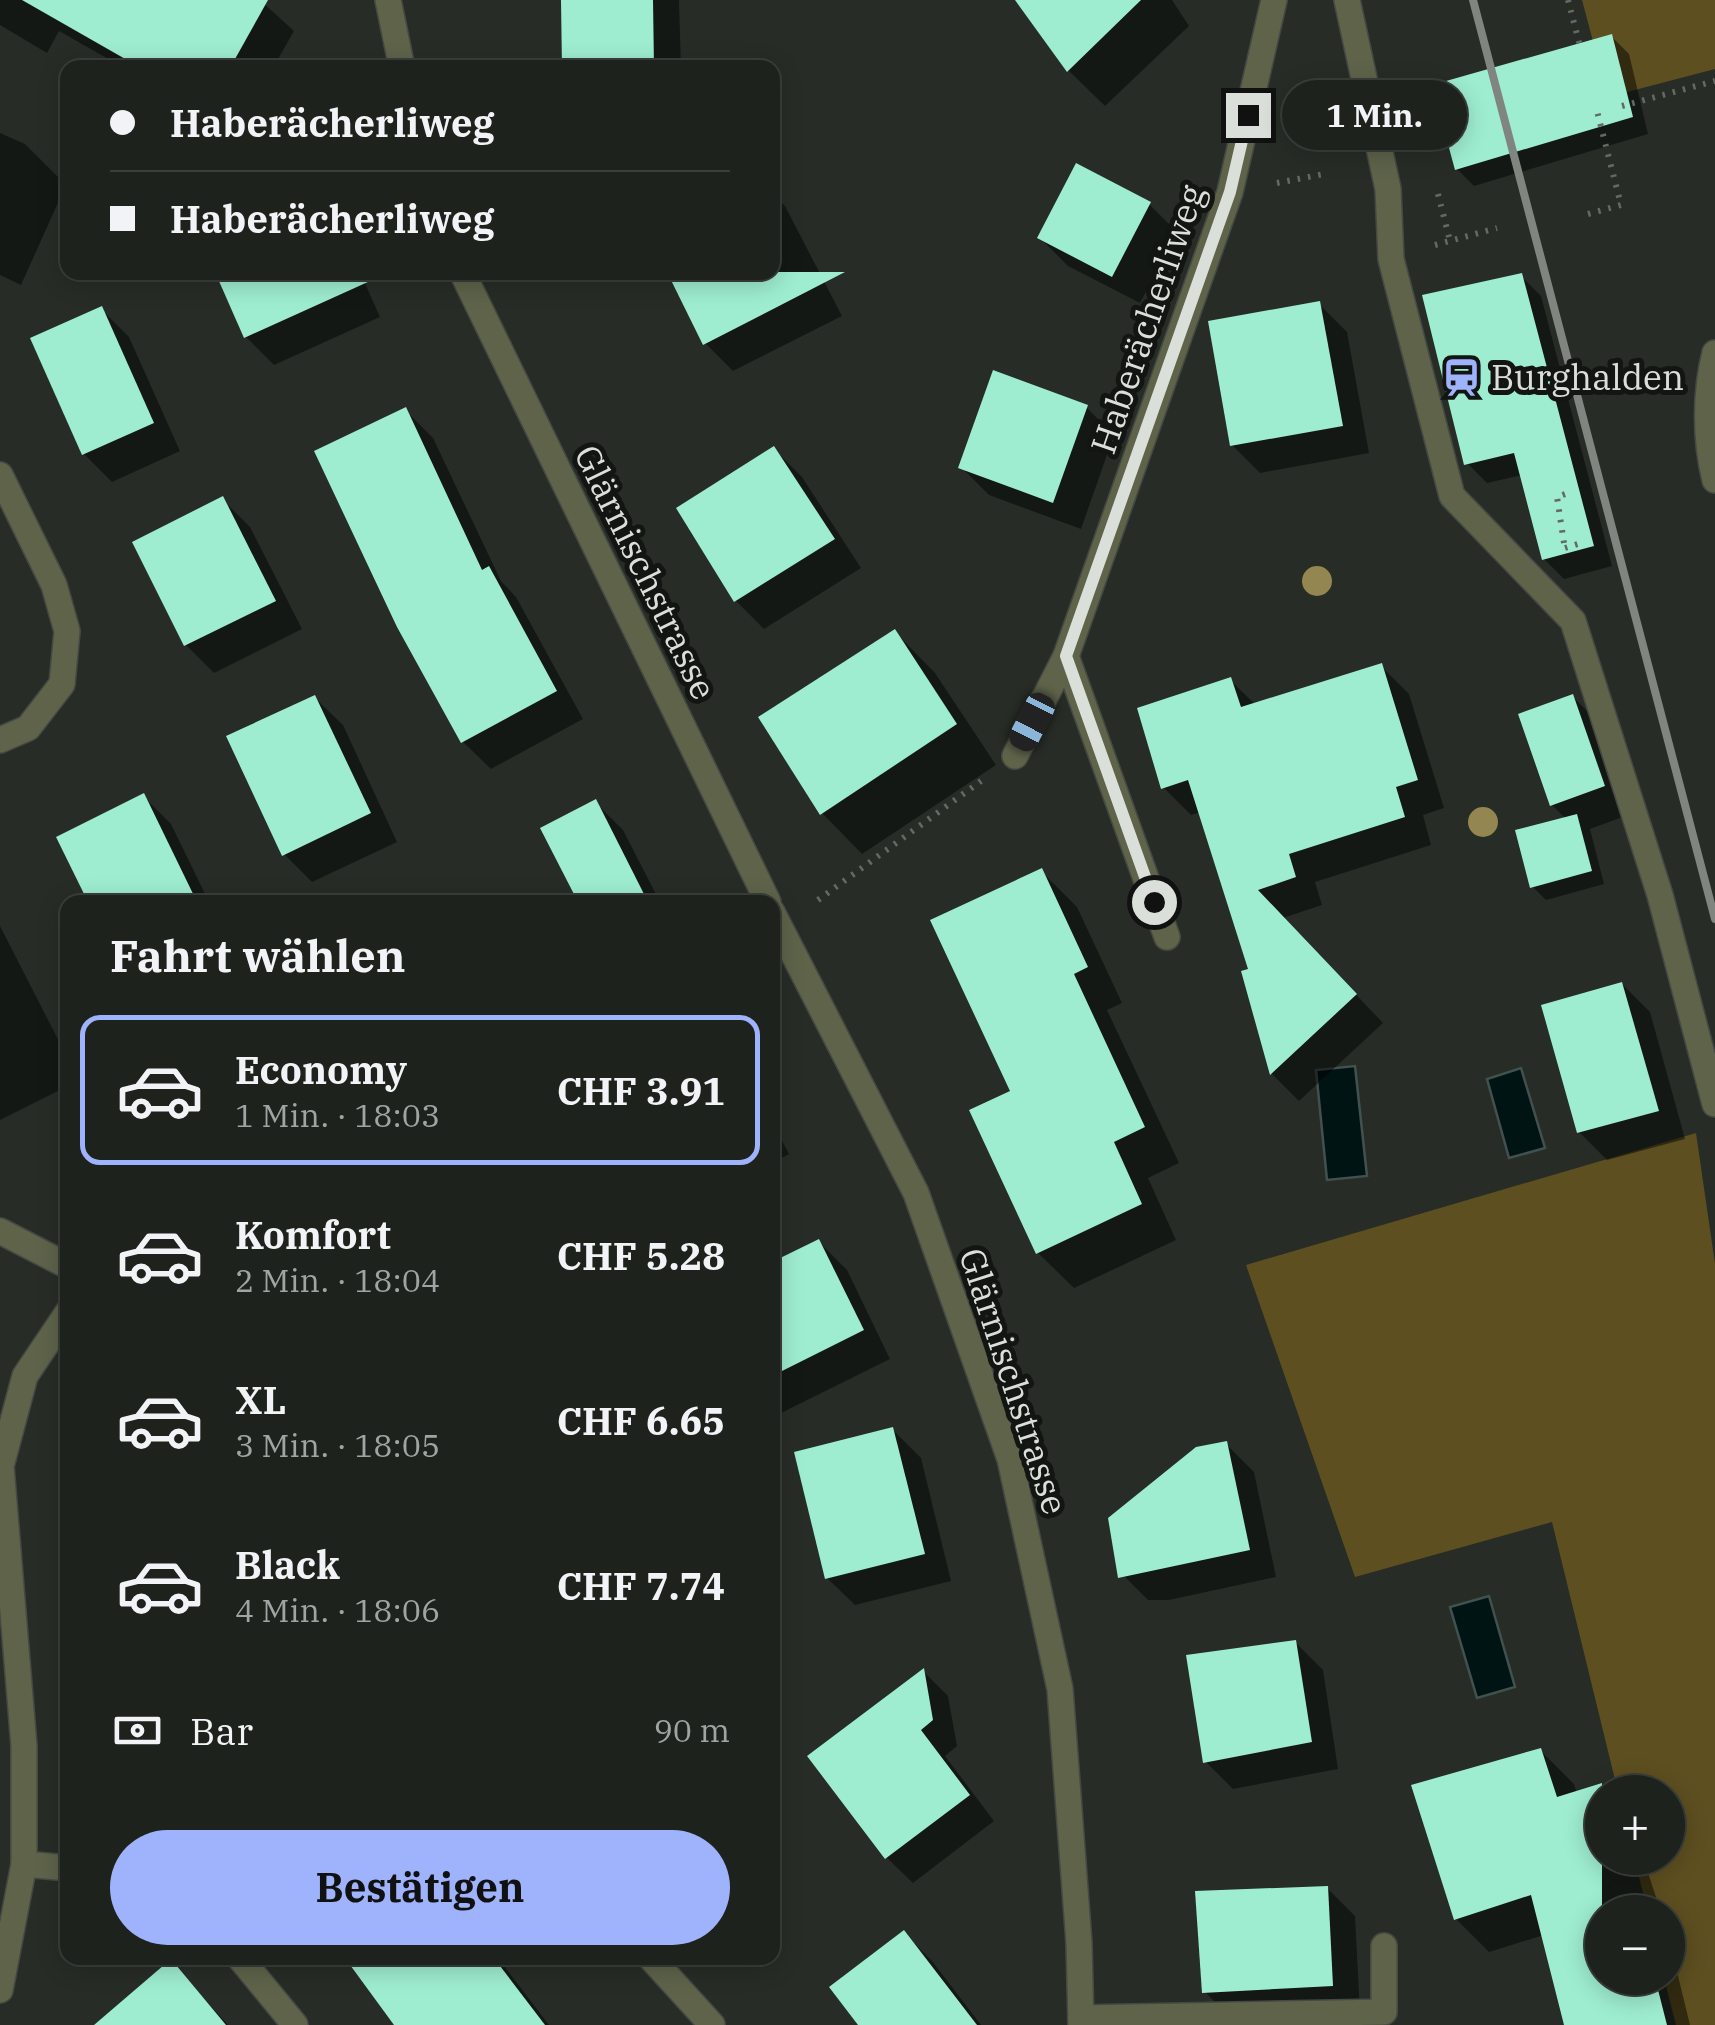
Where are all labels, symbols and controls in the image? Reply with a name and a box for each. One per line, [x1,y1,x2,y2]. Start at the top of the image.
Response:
callout: 1 Min. [1283,80,1468,150]
route end [1226,93,1271,138]
text: 1 Min. [1326,94,1423,136]
text: Haberächerliweg [170,98,495,147]
street label: Haberächerliweg [1079,178,1215,460]
text: Haberächerliweg [170,194,495,243]
place label: Burghalden [1491,354,1684,400]
station icon: Burghalden [1440,356,1482,398]
street label: Glärnischstrasse [565,437,727,707]
car [1005,688,1059,756]
route start [1132,880,1177,925]
text: Fahrt wählen [110,926,405,984]
icon: car [115,1045,205,1135]
text: Economy [235,1045,407,1094]
text: CHF 3.91 [557,1066,725,1115]
text: 1 Min. · 18:03 [235,1094,440,1136]
icon: car [115,1210,205,1300]
text: Komfort [235,1210,391,1259]
text: CHF 5.28 [557,1231,725,1280]
street label: Glärnischstrasse [949,1242,1079,1520]
text: 2 Min. · 18:04 [235,1259,440,1301]
icon: car [115,1375,205,1465]
text: XL [235,1375,286,1424]
text: CHF 6.65 [557,1396,725,1445]
text: 3 Min. · 18:05 [235,1424,440,1466]
icon: car [115,1540,205,1630]
text: Black [235,1540,340,1589]
text: CHF 7.74 [557,1561,725,1610]
text: 4 Min. · 18:06 [235,1589,440,1631]
icon: cash [110,1703,165,1758]
text: Bar [190,1706,253,1755]
text: 90 m [654,1709,730,1751]
map controls [1585,1775,1685,1995]
button: + [1585,1775,1685,1875]
button: Bestätigen [110,1830,730,1945]
button: − [1585,1895,1685,1995]

